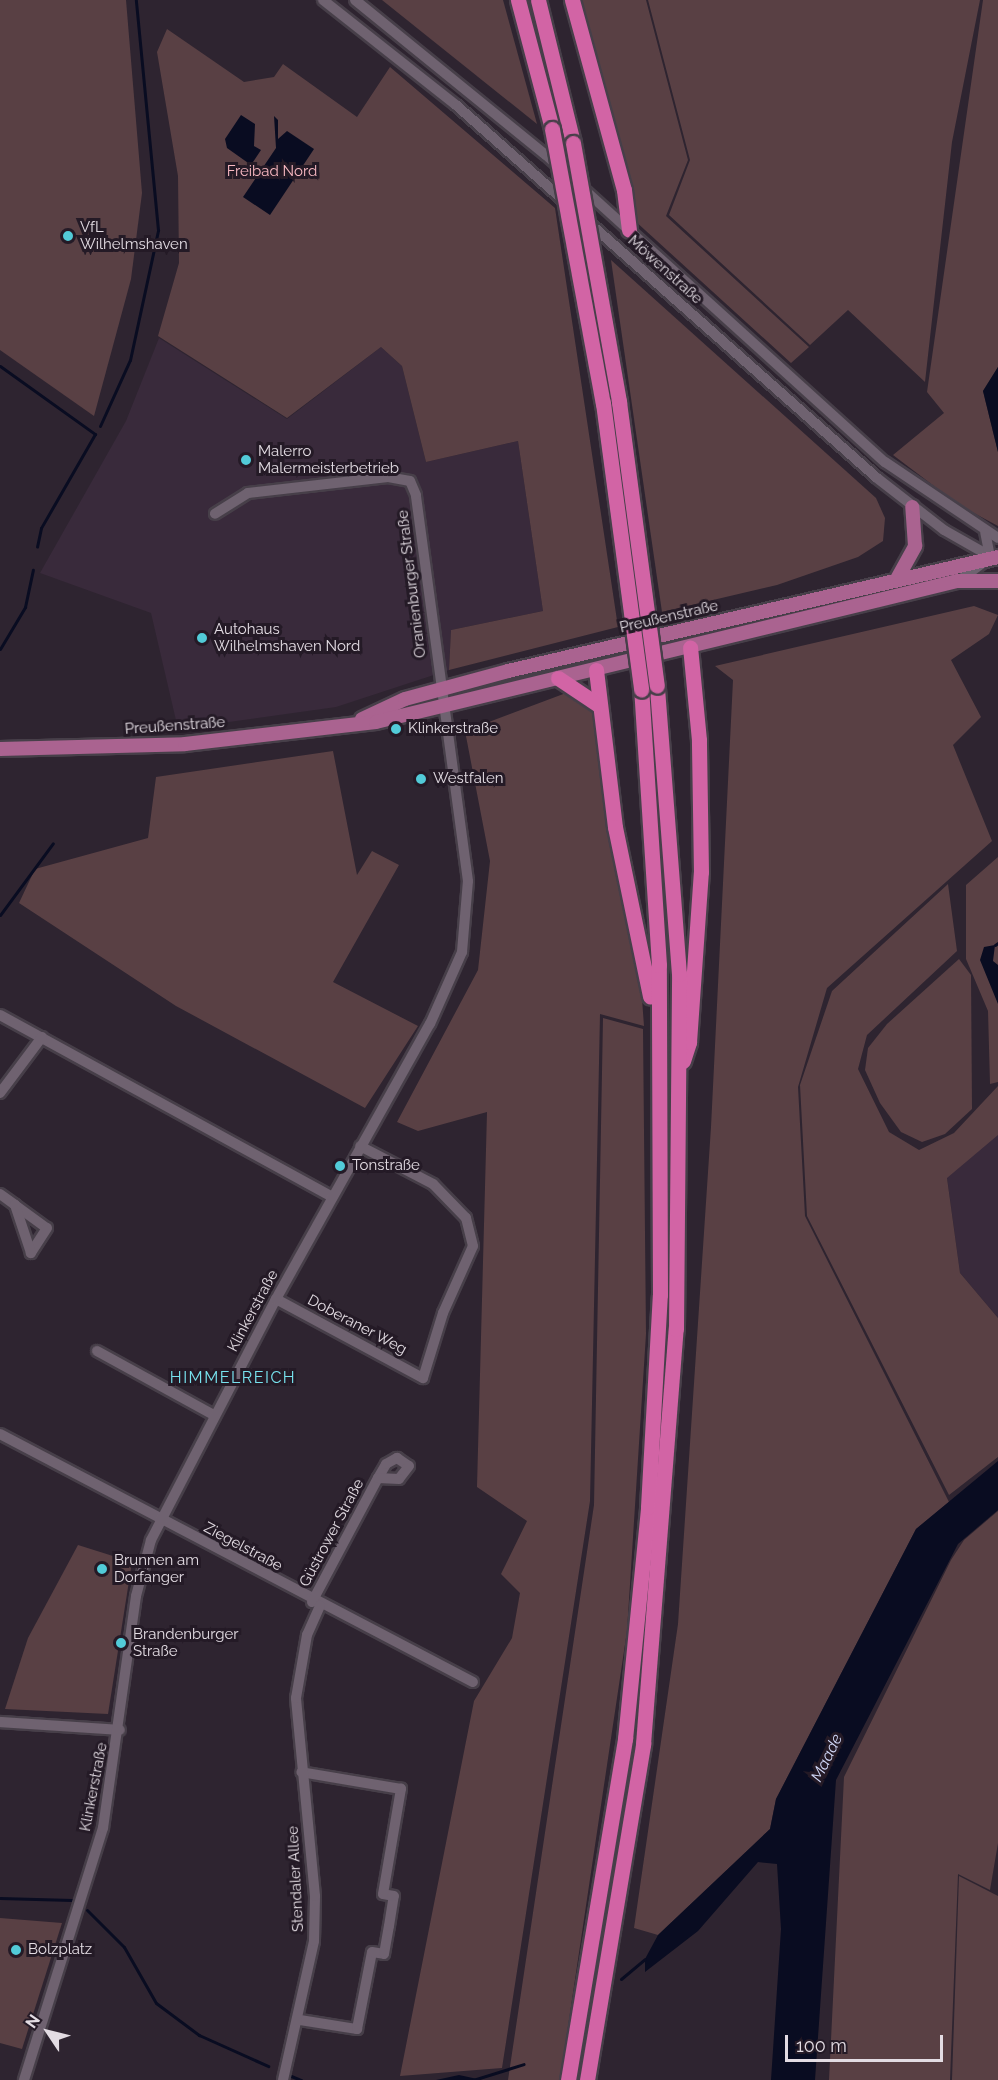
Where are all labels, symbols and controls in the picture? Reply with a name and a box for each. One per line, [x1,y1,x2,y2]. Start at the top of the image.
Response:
park label: Freibad Nord [227,163,317,181]
place label: VfL Wilhelmshaven [80,218,188,253]
marker: VfL Wilhelmshaven [61,229,75,243]
street label: Möwenstraße [624,232,706,308]
place label: Malerro Malermeisterbetrieb [258,442,399,477]
marker: Malerro Malermeisterbetrieb [239,453,253,467]
street label: Oranienburger Straße [394,509,430,659]
street label: Preußenstraße [618,597,720,637]
place label: Autohaus Wilhelmshaven Nord [214,620,360,655]
marker: Autohaus Wilhelmshaven Nord [195,631,209,645]
street label: Preußenstraße [124,714,226,738]
place label: Klinkerstraße [408,720,498,738]
marker: Klinkerstraße [389,722,403,736]
place label: Westfalen [433,770,503,788]
marker: Westfalen [414,772,428,786]
place label: Tonstraße [352,1157,420,1175]
marker: Tonstraße [333,1159,347,1173]
street label: Klinkerstraße [224,1267,282,1355]
street label: Doberaner Weg [304,1291,410,1359]
district label: HIMMELREICH [170,1368,296,1388]
street label: Güstrower Straße [296,1476,368,1590]
street label: Ziegelstraße [201,1519,285,1575]
place label: Brunnen am Dorfanger [114,1551,199,1586]
marker: Brunnen am Dorfanger [95,1562,109,1576]
place label: Brandenburger Straße [133,1625,239,1660]
marker: Brandenburger Straße [114,1636,128,1650]
water label: Maade [807,1731,847,1785]
street label: Klinkerstraße [77,1741,111,1833]
street label: Stendaler Allee [284,1825,308,1933]
place label: Bolzplatz [28,1941,92,1959]
marker: Bolzplatz [9,1943,23,1957]
north arrow [18,2002,78,2062]
text: N [22,2011,44,2032]
scale bar [788,2023,946,2061]
text: 100 m [796,2035,847,2056]

